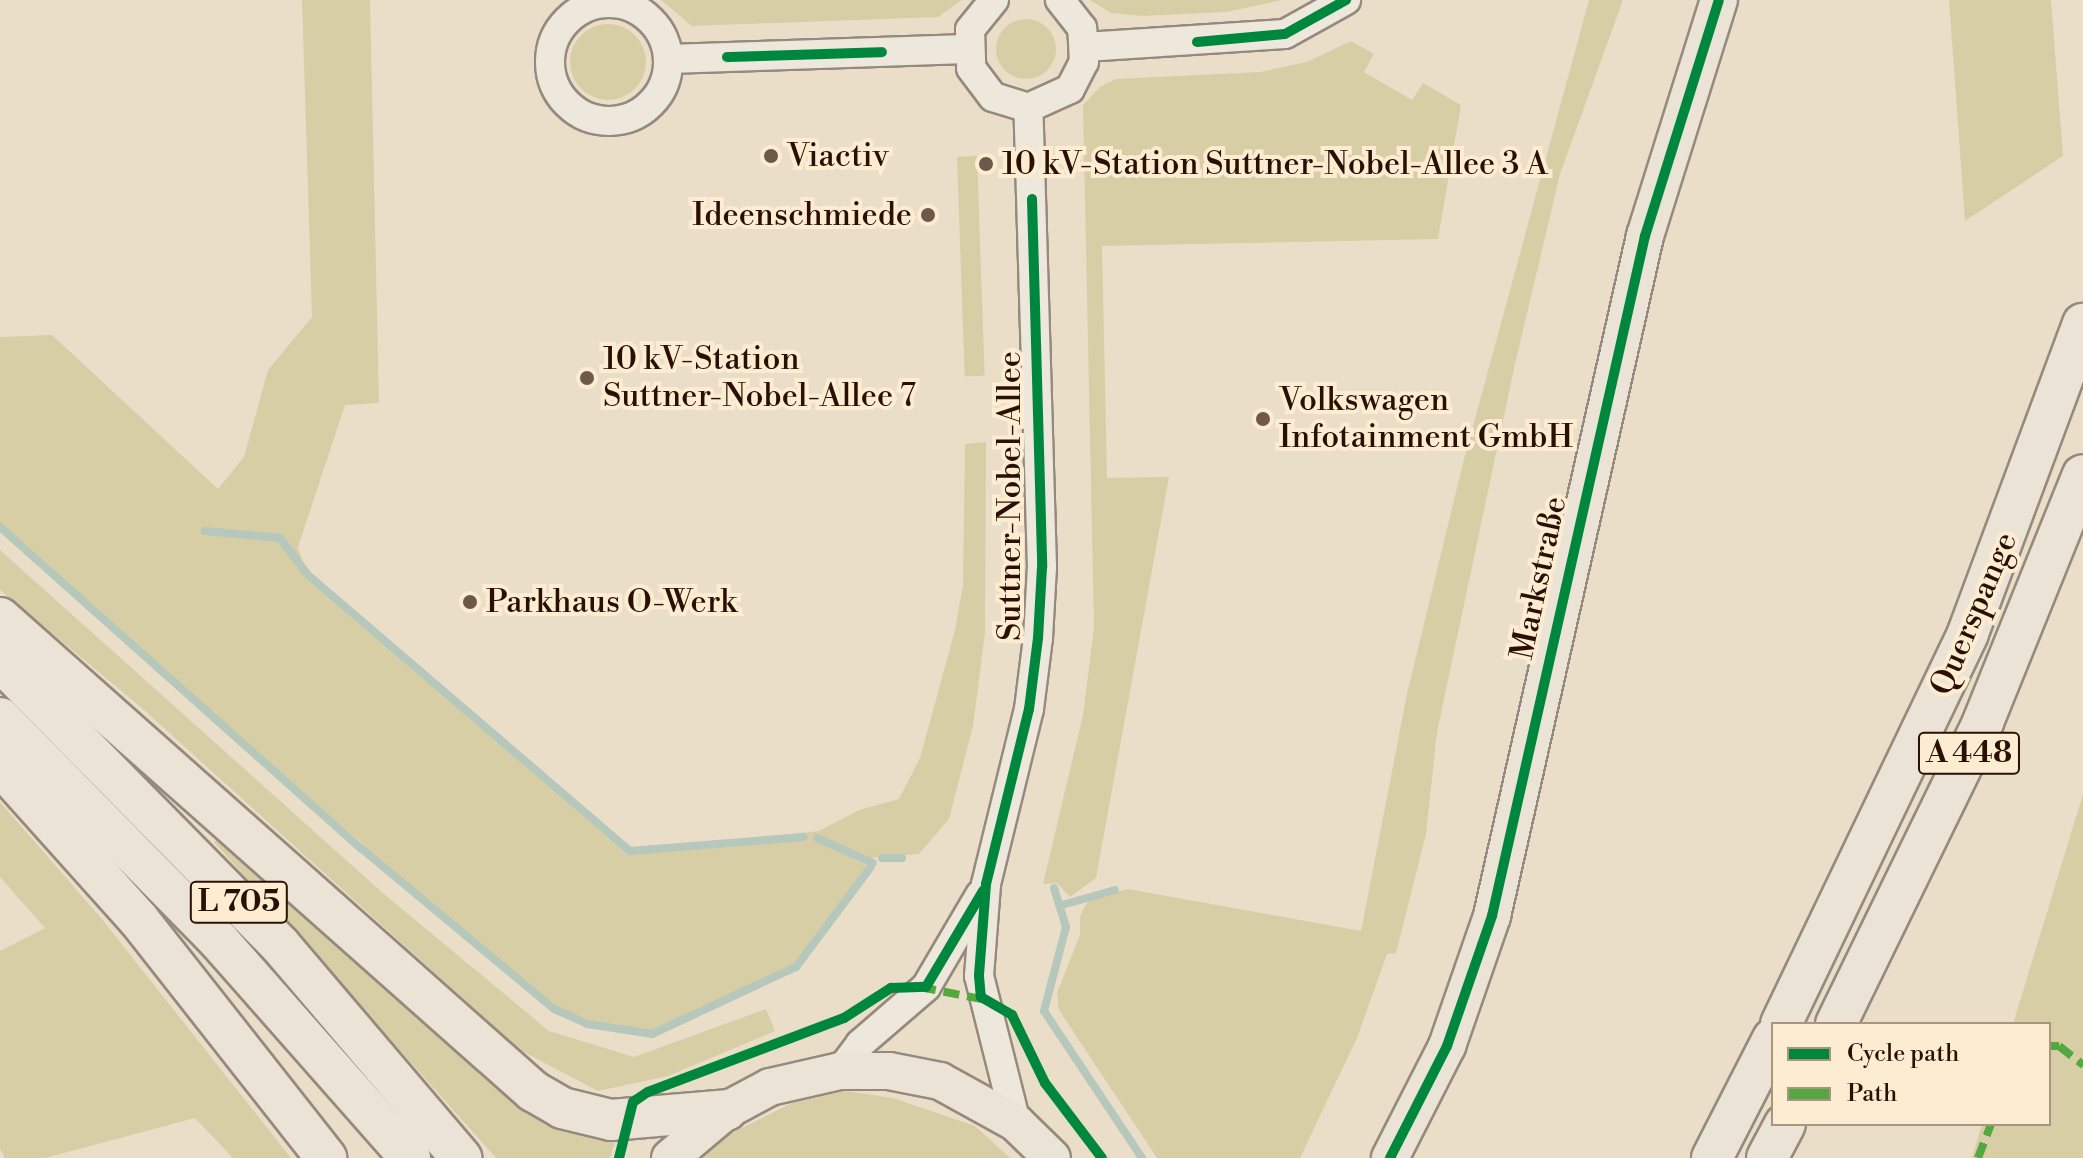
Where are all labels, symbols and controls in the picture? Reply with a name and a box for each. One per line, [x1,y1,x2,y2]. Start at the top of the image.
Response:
place label: Viactiv [787,137,889,175]
place label: 10 kV-Station Suttner-Nobel-Allee 3 A [1002,145,1548,183]
marker: Viactiv [762,147,780,165]
marker: 10 kV-Station Suttner-Nobel-Allee 3 A [977,155,995,173]
place label: Ideenschmiede [692,196,912,234]
marker: Ideenschmiede [919,206,937,224]
place label: 10 kV-Station Suttner-Nobel-Allee 7 [603,341,916,416]
street label: Suttner-Nobel-Allee [991,351,1029,641]
marker: 10 kV-Station Suttner-Nobel-Allee 7 [578,369,596,387]
place label: Volkswagen Infotainment GmbH [1279,382,1573,457]
marker: Volkswagen Infotainment GmbH [1254,410,1272,428]
street label: Markstraße [1503,493,1575,663]
street label: Querspange [1922,527,2026,701]
place label: Parkhaus O-Werk [486,583,737,621]
marker: Parkhaus O-Werk [461,593,479,611]
road number: A 448 [1917,727,2021,779]
road number: L 705 [189,876,289,928]
legend [1771,1022,2051,1126]
text: Cycle path [1847,1039,1959,1069]
text: Path [1847,1079,1897,1109]

